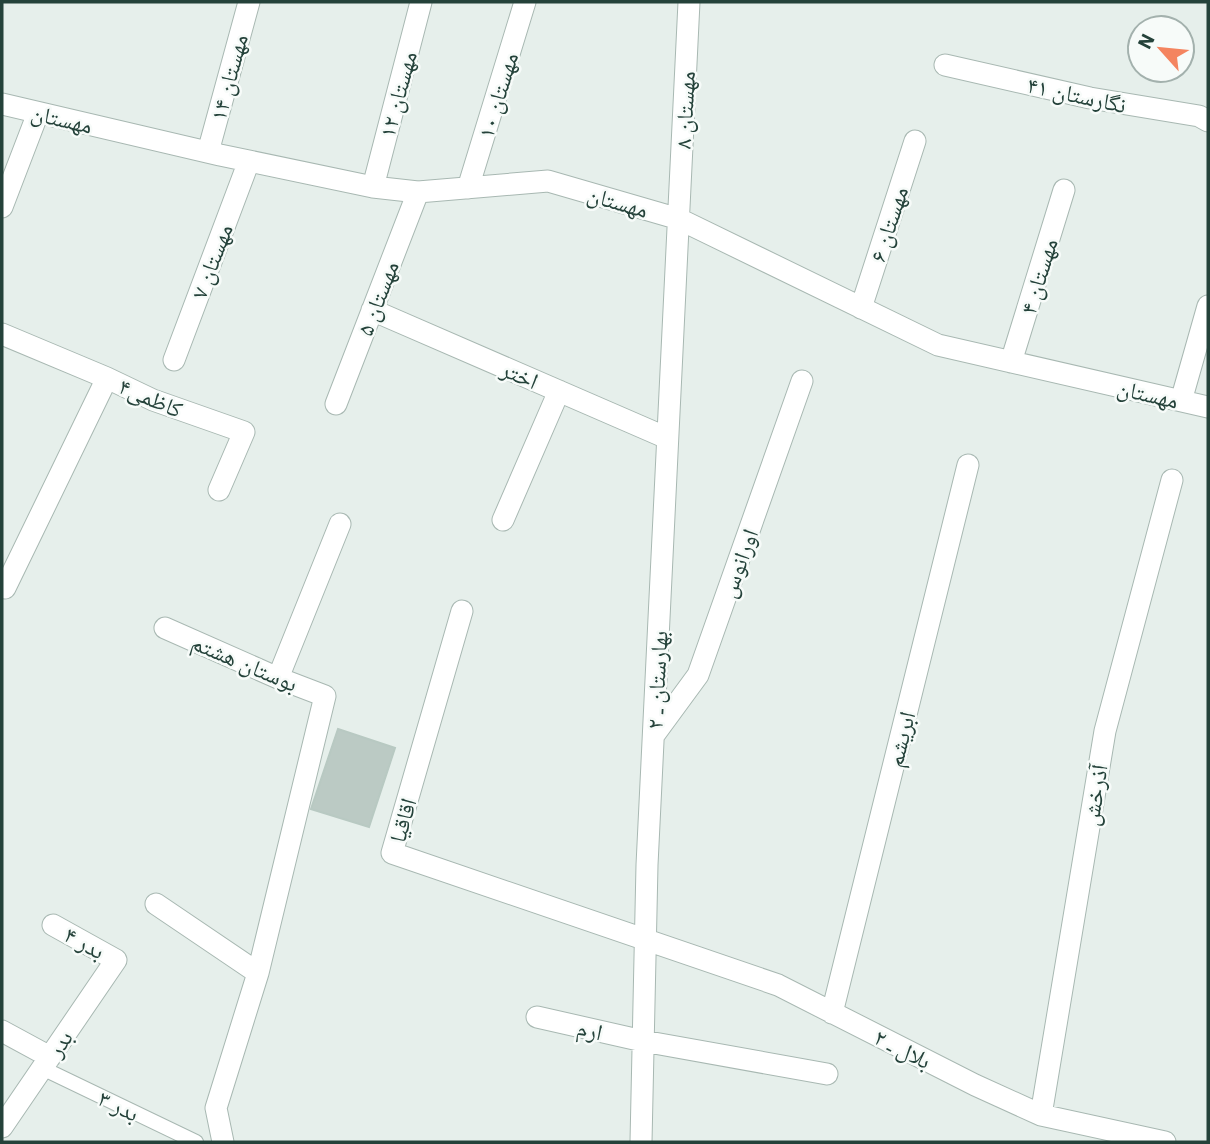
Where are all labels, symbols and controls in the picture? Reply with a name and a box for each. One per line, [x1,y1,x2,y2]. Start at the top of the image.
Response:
north arrow [1126,14,1196,84]
text: N [1132,30,1160,53]
street label: مهستان ۱۴ [202,31,254,123]
street label: مهستان ۱۲ [371,48,423,140]
street label: مهستان ۱۰ [470,48,524,142]
street label: نگارستان ۴۱ [1025,69,1129,119]
street label: مهستان ۸ [667,70,701,150]
street label: مهستان [28,96,96,140]
street label: مهستان [584,178,652,224]
street label: مهستان ۶ [862,182,914,266]
street label: مهستان ۷ [183,219,239,303]
street label: مهستان ۴ [1012,234,1064,318]
street label: مهستان ۵ [349,256,405,340]
street label: اختر [496,352,543,395]
street label: کاظمی۴ [115,370,188,424]
street label: مهستان [1114,371,1182,415]
street label: اورانوس [712,525,764,601]
street label: بوستان هشتم [187,626,303,700]
street label: بهارستان ـ ۲ [638,630,674,730]
street label: ابریشم [879,708,923,770]
street label: آذرخش [1074,761,1114,828]
street label: اقاقیا [381,794,423,846]
street label: بدر ۴ [59,919,111,965]
street label: ارم [574,1012,606,1048]
street label: بلال ـ ۲ [869,1021,937,1075]
street label: بدر [39,1024,79,1063]
street label: بدر ۳ [94,1082,144,1128]

